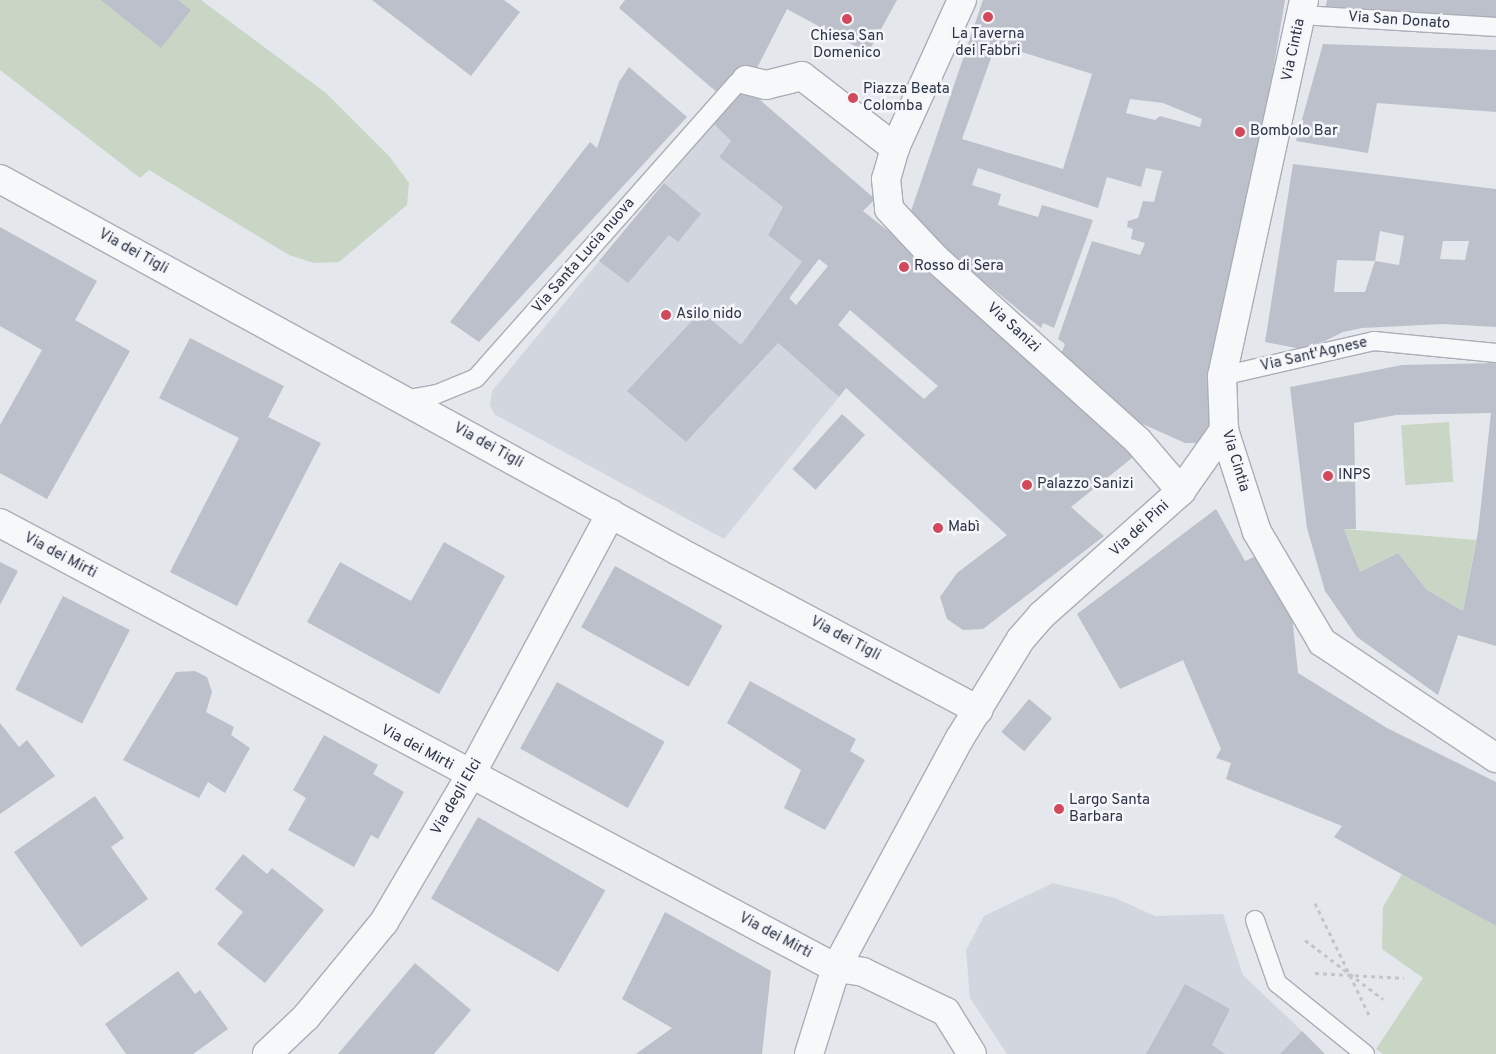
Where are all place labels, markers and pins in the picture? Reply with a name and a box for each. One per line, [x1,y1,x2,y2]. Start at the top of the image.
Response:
marker: La Taverna dei Fabbri [982,11,994,23]
marker: Chiesa San Domenico [841,13,853,25]
place label: La Taverna dei Fabbri [951,25,1025,60]
place label: Chiesa San Domenico [810,27,884,62]
place label: Piazza Beata Colomba [863,80,950,115]
marker: Piazza Beata Colomba [847,92,859,104]
place label: Bombolo Bar [1250,123,1338,141]
marker: Bombolo Bar [1234,126,1246,138]
place label: Rosso di Sera [914,258,1004,276]
marker: Rosso di Sera [898,261,910,273]
place label: Asilo nido [676,306,742,324]
marker: Asilo nido [660,309,672,321]
place label: INPS [1338,467,1371,485]
marker: INPS [1322,470,1334,482]
place label: Palazzo Sanizi [1037,476,1133,494]
marker: Palazzo Sanizi [1021,479,1033,491]
place label: Mabì [948,519,980,537]
marker: Mabì [932,522,944,534]
place label: Largo Santa Barbara [1069,791,1150,826]
marker: Largo Santa Barbara [1053,803,1065,815]

